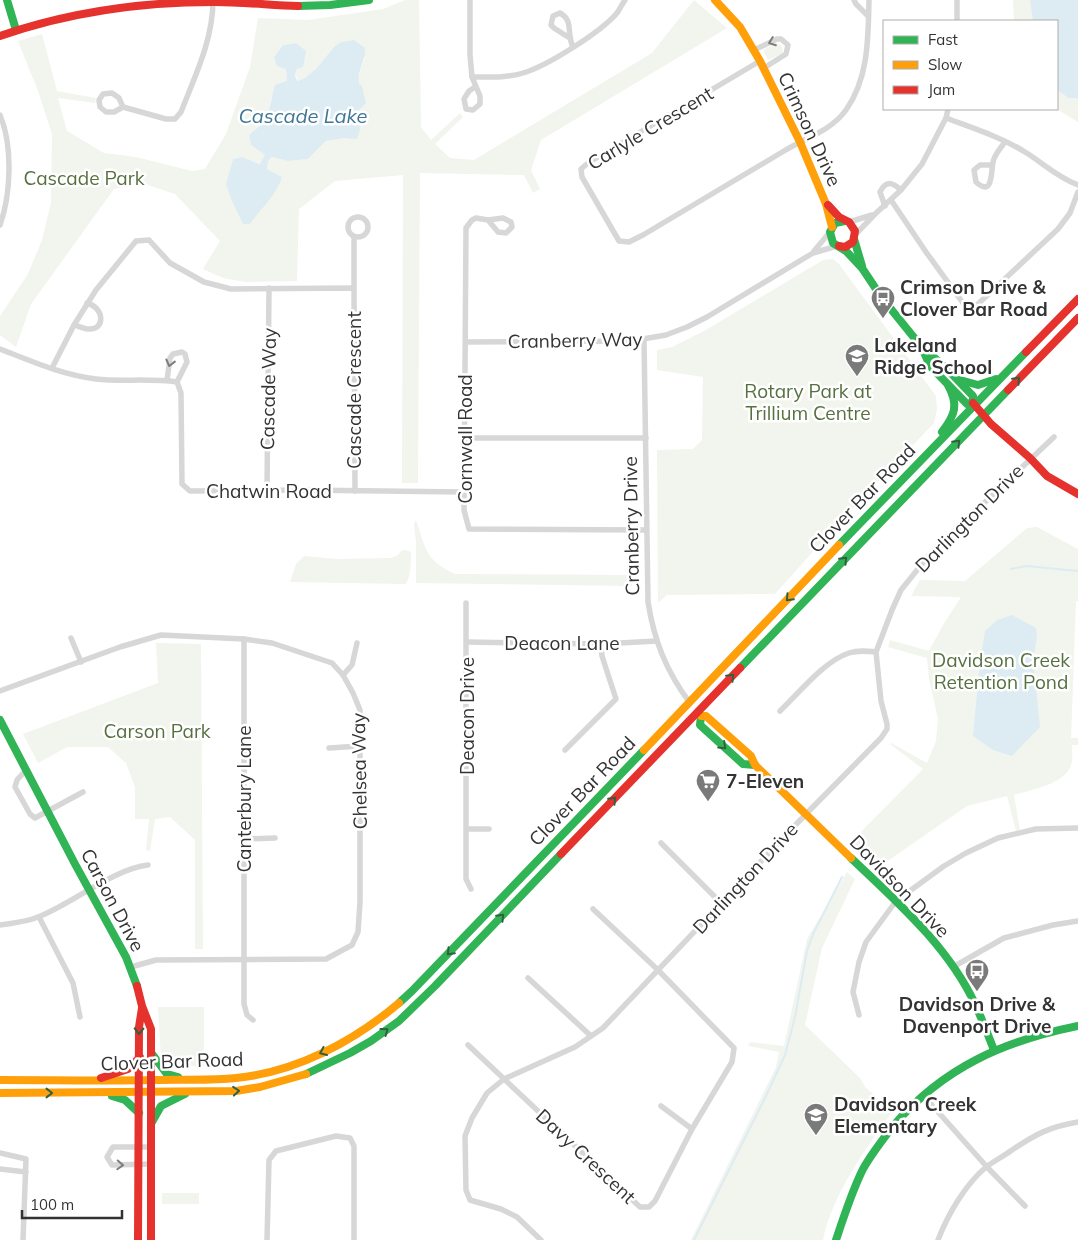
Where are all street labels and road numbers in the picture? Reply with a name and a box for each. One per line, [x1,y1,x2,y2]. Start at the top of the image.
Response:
street label: Crimson Drive [773,68,847,190]
street label: Carlyle Crescent [583,81,717,175]
street label: Cascade Crescent [342,311,366,469]
street label: Cranberry Way [507,327,643,353]
street label: Cascade Way [255,328,281,450]
street label: Cornwall Road [453,374,477,504]
street label: Clover Bar Road [804,438,920,558]
street label: Cranberry Drive [618,456,644,596]
street label: Darlington Drive [910,459,1028,577]
street label: Chatwin Road [206,479,332,503]
street label: Deacon Lane [504,631,620,655]
street label: Deacon Drive [455,657,479,775]
street label: Chelsea Way [346,713,372,829]
street label: Canterbury Lane [232,725,256,873]
street label: Clover Bar Road [524,731,640,851]
street label: Darlington Drive [687,817,803,939]
street label: Davidson Drive [845,830,955,942]
street label: Carson Drive [76,844,150,956]
street label: Clover Bar Road [100,1047,244,1075]
street label: Davy Crescent [531,1104,641,1209]

